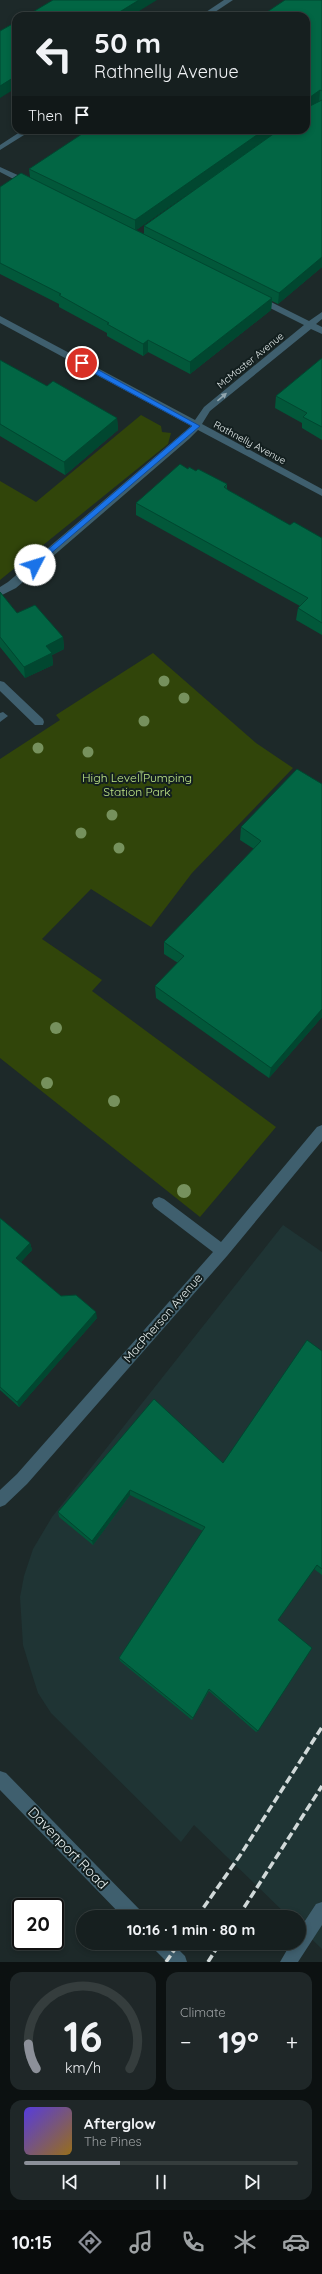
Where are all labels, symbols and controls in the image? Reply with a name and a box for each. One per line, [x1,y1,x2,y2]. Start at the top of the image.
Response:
text: 50 m [94,25,161,60]
icon: left [28,28,80,80]
text: Rathnelly Avenue [94,60,239,83]
icon: arrive [71,104,93,126]
text: Then [28,106,63,125]
street label: McMaster Avenue [214,329,287,391]
pin [65,346,99,380]
icon: arrive [71,352,93,374]
one-way arrow [216,392,227,401]
street label: Rathnelly Avenue [211,418,289,467]
position arrow [14,544,56,586]
park label: High Level Pumping Station Park [82,770,192,799]
street label: MacPherson Avenue [120,1270,205,1365]
street label: Davenport Road [24,1803,112,1893]
speed limit sign: 20 [12,1898,64,1950]
text: 10:16 · 1 min · 80 m [127,1920,255,1939]
text: Climate [180,2004,226,2020]
text: 16 [63,2010,103,2062]
text: 19° [218,2023,259,2061]
text: − [180,2028,191,2056]
text: + [286,2028,298,2056]
text: km/h [65,2059,101,2077]
text: Afterglow [84,2114,156,2133]
text: The Pines [84,2133,142,2149]
icon: previous [59,2171,81,2193]
icon: pause [150,2171,172,2193]
icon: next [241,2171,263,2193]
icon: directions [76,2228,104,2256]
icon: music [127,2228,155,2256]
icon: phone [179,2228,207,2256]
icon: climate [231,2228,259,2256]
icon: car [282,2228,310,2256]
text: 10:15 [12,2231,52,2254]

